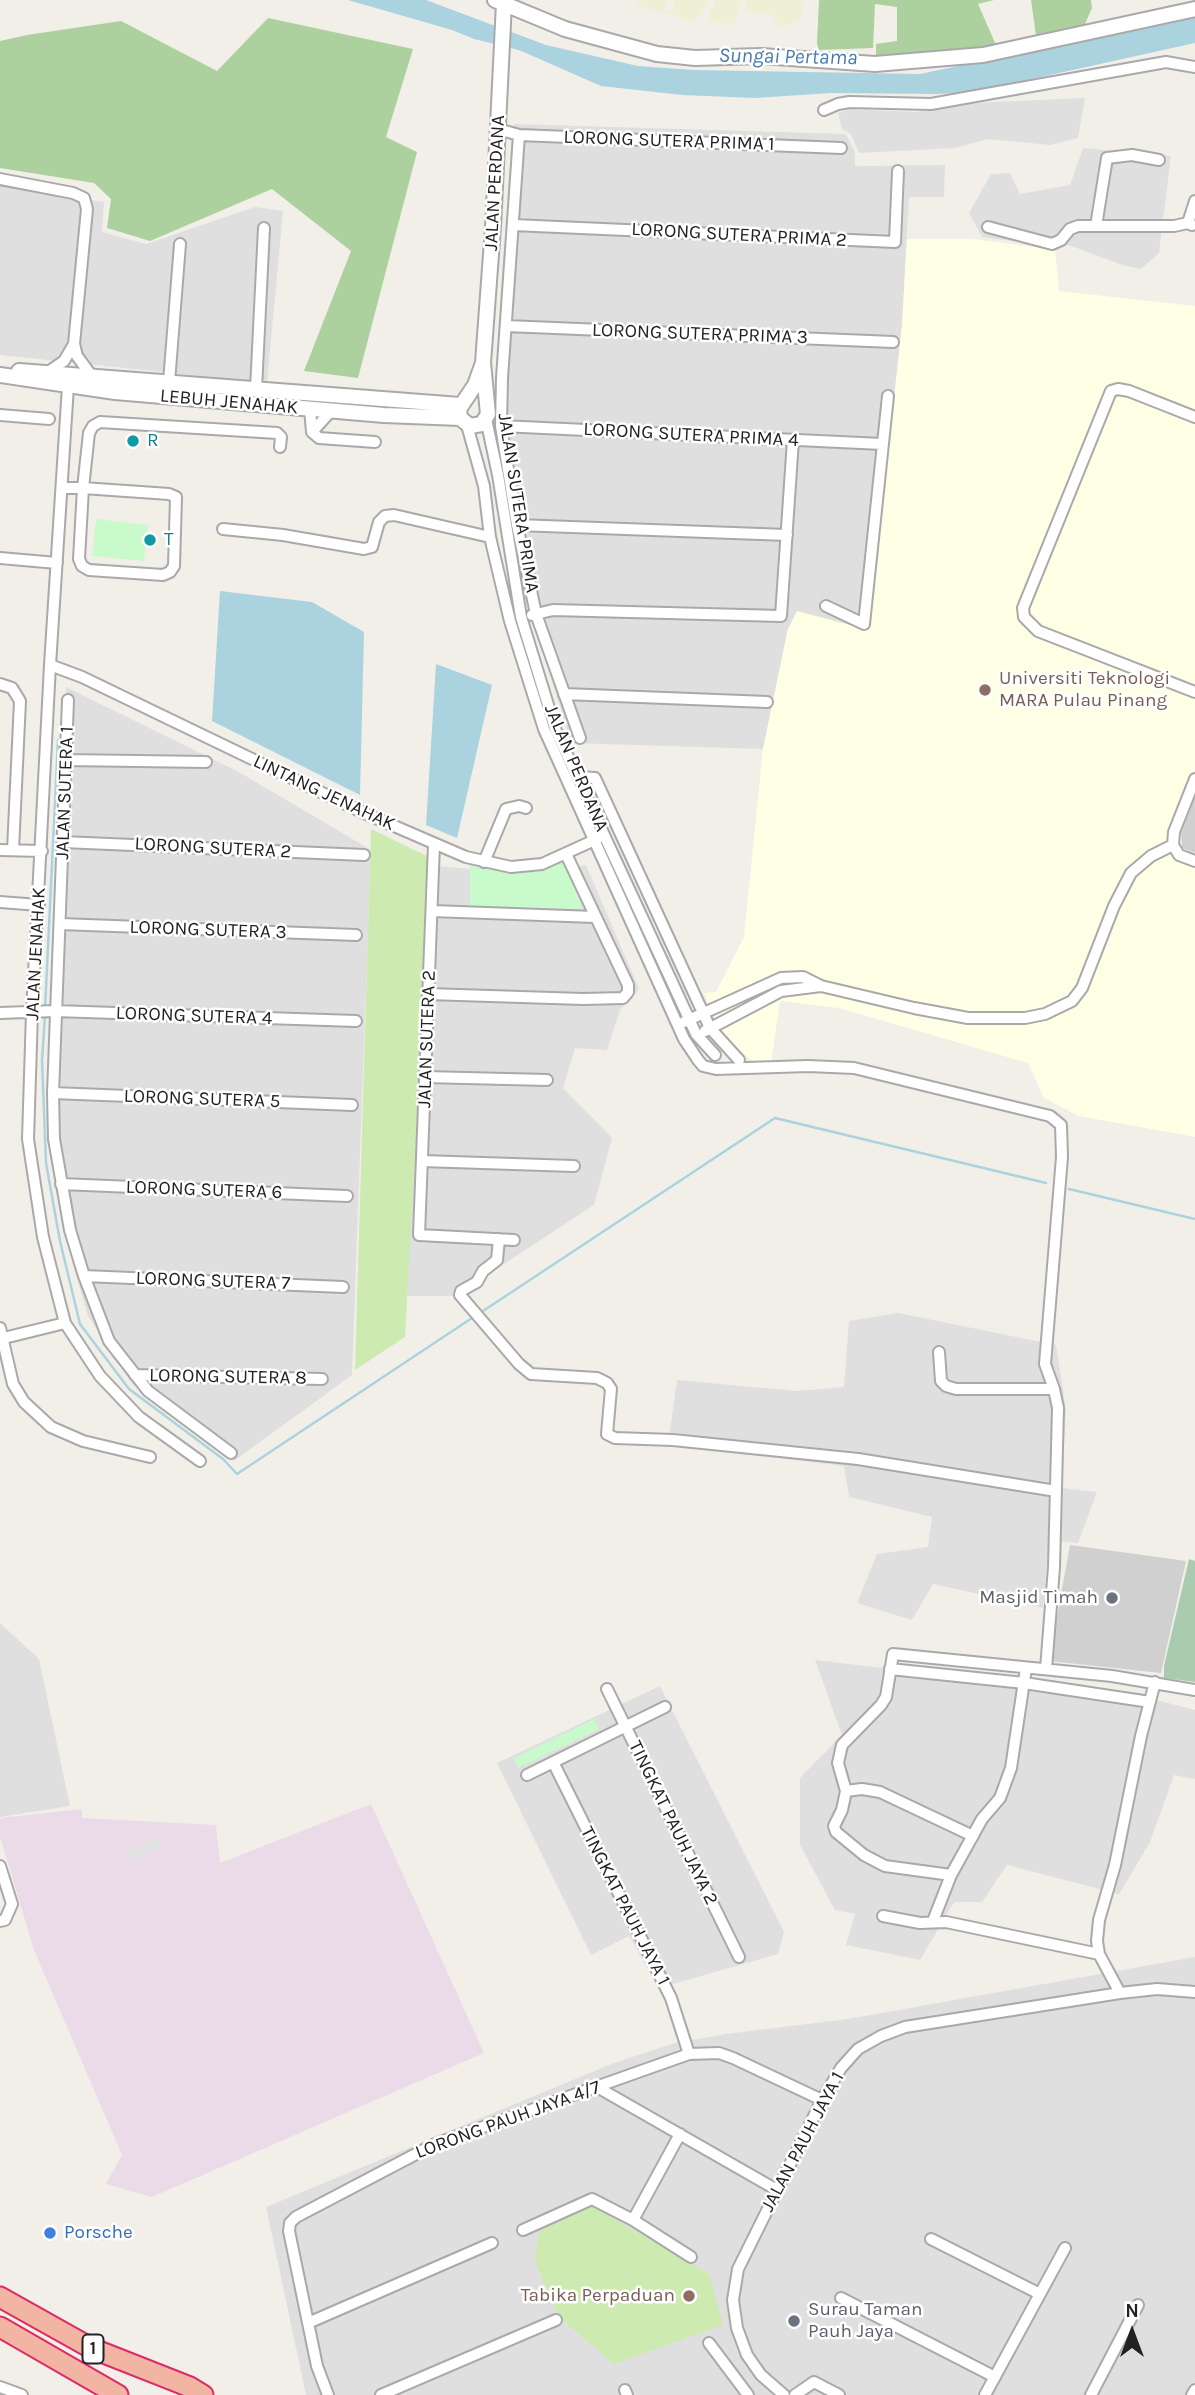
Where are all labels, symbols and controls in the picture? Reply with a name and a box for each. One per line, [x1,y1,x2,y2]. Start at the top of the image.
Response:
water label: Sungai Pertama [718,43,858,71]
street label: JALAN PERDANA [480,114,510,252]
street label: LORONG SUTERA PRIMA 1 [563,126,775,156]
street label: LORONG SUTERA PRIMA 2 [631,218,847,252]
street label: LORONG SUTERA PRIMA 3 [592,319,808,349]
street label: LEBUH JENAHAK [159,385,299,419]
street label: JALAN SUTERA PRIMA [493,412,543,594]
street label: LORONG SUTERA PRIMA 4 [583,418,799,452]
place label: R [147,430,159,452]
marker: R [125,433,141,449]
place label: T [164,529,174,551]
marker: T [142,532,158,548]
place label: Universiti Teknologi MARA Pulau Pinang [999,668,1170,712]
marker: Universiti Teknologi MARA Pulau Pinang [977,682,993,698]
street label: JALAN PERDANA [539,701,613,835]
street label: JALAN SUTERA 1 [51,726,79,860]
street label: LINTANG JENAHAK [249,750,399,836]
street label: LORONG SUTERA 2 [134,833,292,863]
street label: JALAN JENAHAK [21,887,51,1021]
street label: LORONG SUTERA 3 [129,916,287,944]
street label: JALAN SUTERA 2 [413,970,441,1108]
street label: LORONG SUTERA 4 [115,1002,273,1030]
street label: LORONG SUTERA 5 [123,1085,281,1113]
street label: LORONG SUTERA 6 [125,1176,283,1204]
street label: LORONG SUTERA 7 [135,1267,291,1295]
street label: LORONG SUTERA 8 [149,1364,307,1390]
place label: Masjid Timah [979,1587,1098,1609]
marker: Masjid Timah [1104,1590,1120,1606]
street label: TINGKAT PAUH JAYA 2 [623,1737,723,1909]
street label: TINGKAT PAUH JAYA 1 [575,1823,675,1989]
street label: JALAN PAUH JAYA 1 [757,2068,849,2216]
street label: LORONG PAUH JAYA 4/7 [412,2076,604,2164]
place label: Porsche [64,2222,133,2244]
marker: Porsche [42,2225,58,2241]
place label: Tabika Perpaduan [521,2285,675,2307]
marker: Tabika Perpaduan [681,2288,697,2304]
north arrow [1097,2297,1167,2367]
place label: Surau Taman Pauh Jaya [808,2299,922,2343]
text: N [1125,2300,1139,2322]
marker: Surau Taman Pauh Jaya [786,2313,802,2329]
road number: 1 [82,2334,104,2364]

